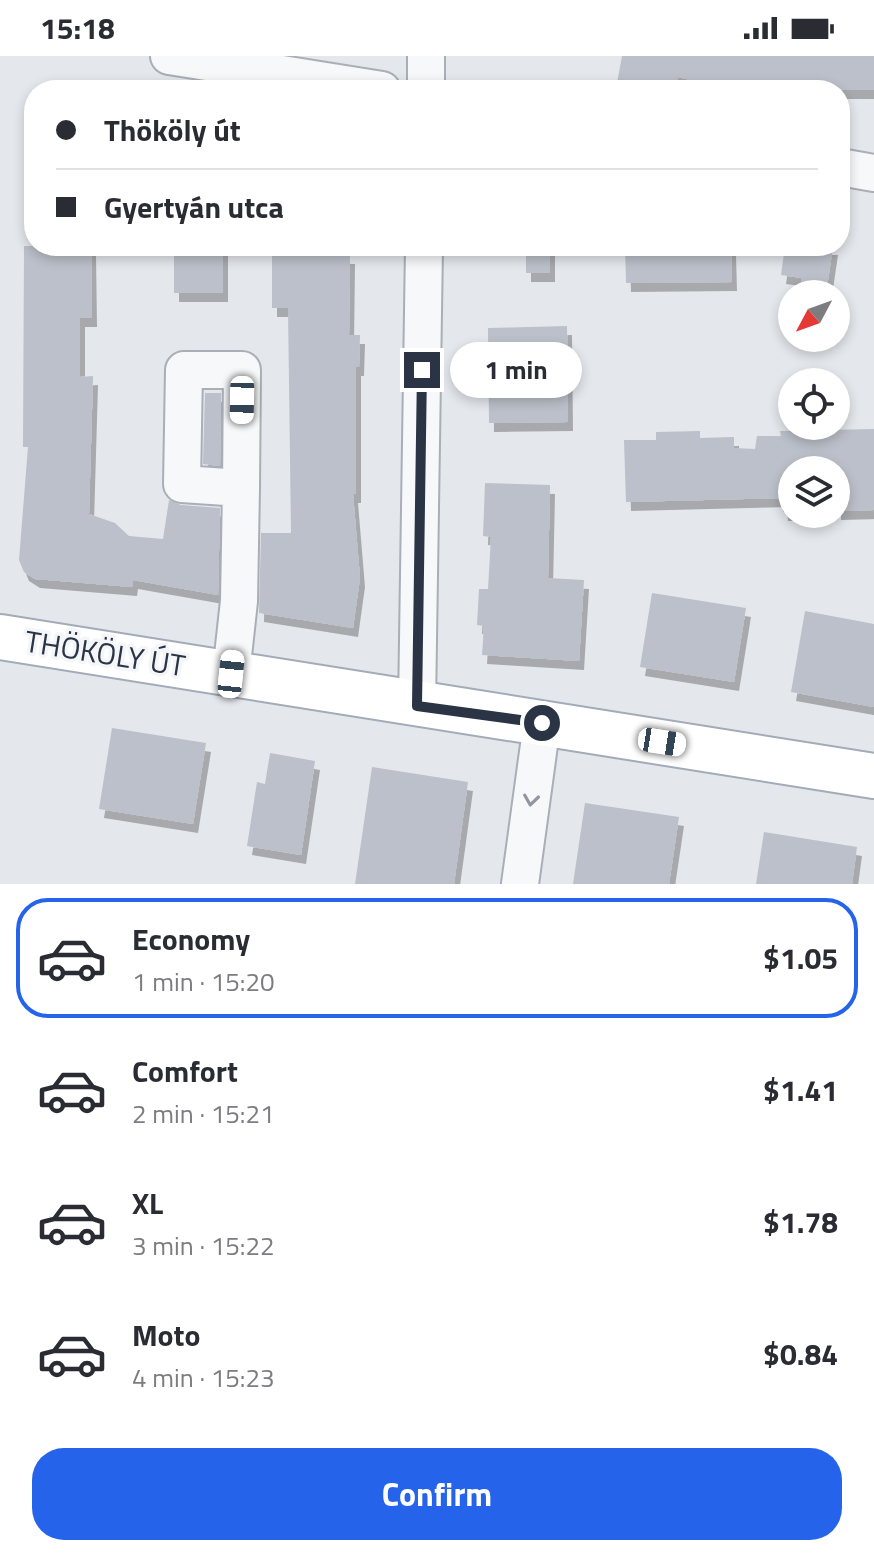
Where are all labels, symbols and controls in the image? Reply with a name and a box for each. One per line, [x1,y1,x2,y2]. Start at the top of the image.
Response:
text: 15:18 [40,5,115,51]
text: Thököly út [104,107,241,153]
text: Gyertyán utca [104,184,284,230]
north arrow [778,280,850,352]
map controls [778,280,850,528]
callout: 1 min [450,342,582,398]
text: 1 min [484,350,548,389]
route end [404,352,440,388]
button: locate [778,368,850,440]
car [230,376,254,424]
button: layers [778,456,850,528]
street label: THÖKÖLY ÚT [22,618,189,688]
car [217,649,245,699]
route start [524,705,560,741]
car [636,726,688,758]
one-way arrow [523,793,540,807]
text: Economy [132,916,250,962]
icon: car [36,922,108,994]
text: $1.05 [763,935,838,981]
text: 1 min · 15:20 [132,962,275,1001]
text: Comfort [132,1048,238,1094]
icon: car [36,1054,108,1126]
text: $1.41 [763,1067,838,1113]
text: 2 min · 15:21 [132,1094,275,1133]
text: XL [132,1180,163,1226]
icon: car [36,1186,108,1258]
text: $1.78 [763,1199,838,1245]
text: 3 min · 15:22 [132,1226,275,1265]
text: Moto [132,1312,200,1358]
icon: car [36,1318,108,1390]
text: $0.84 [763,1331,838,1377]
text: 4 min · 15:23 [132,1358,275,1397]
button: Confirm [32,1448,842,1540]

